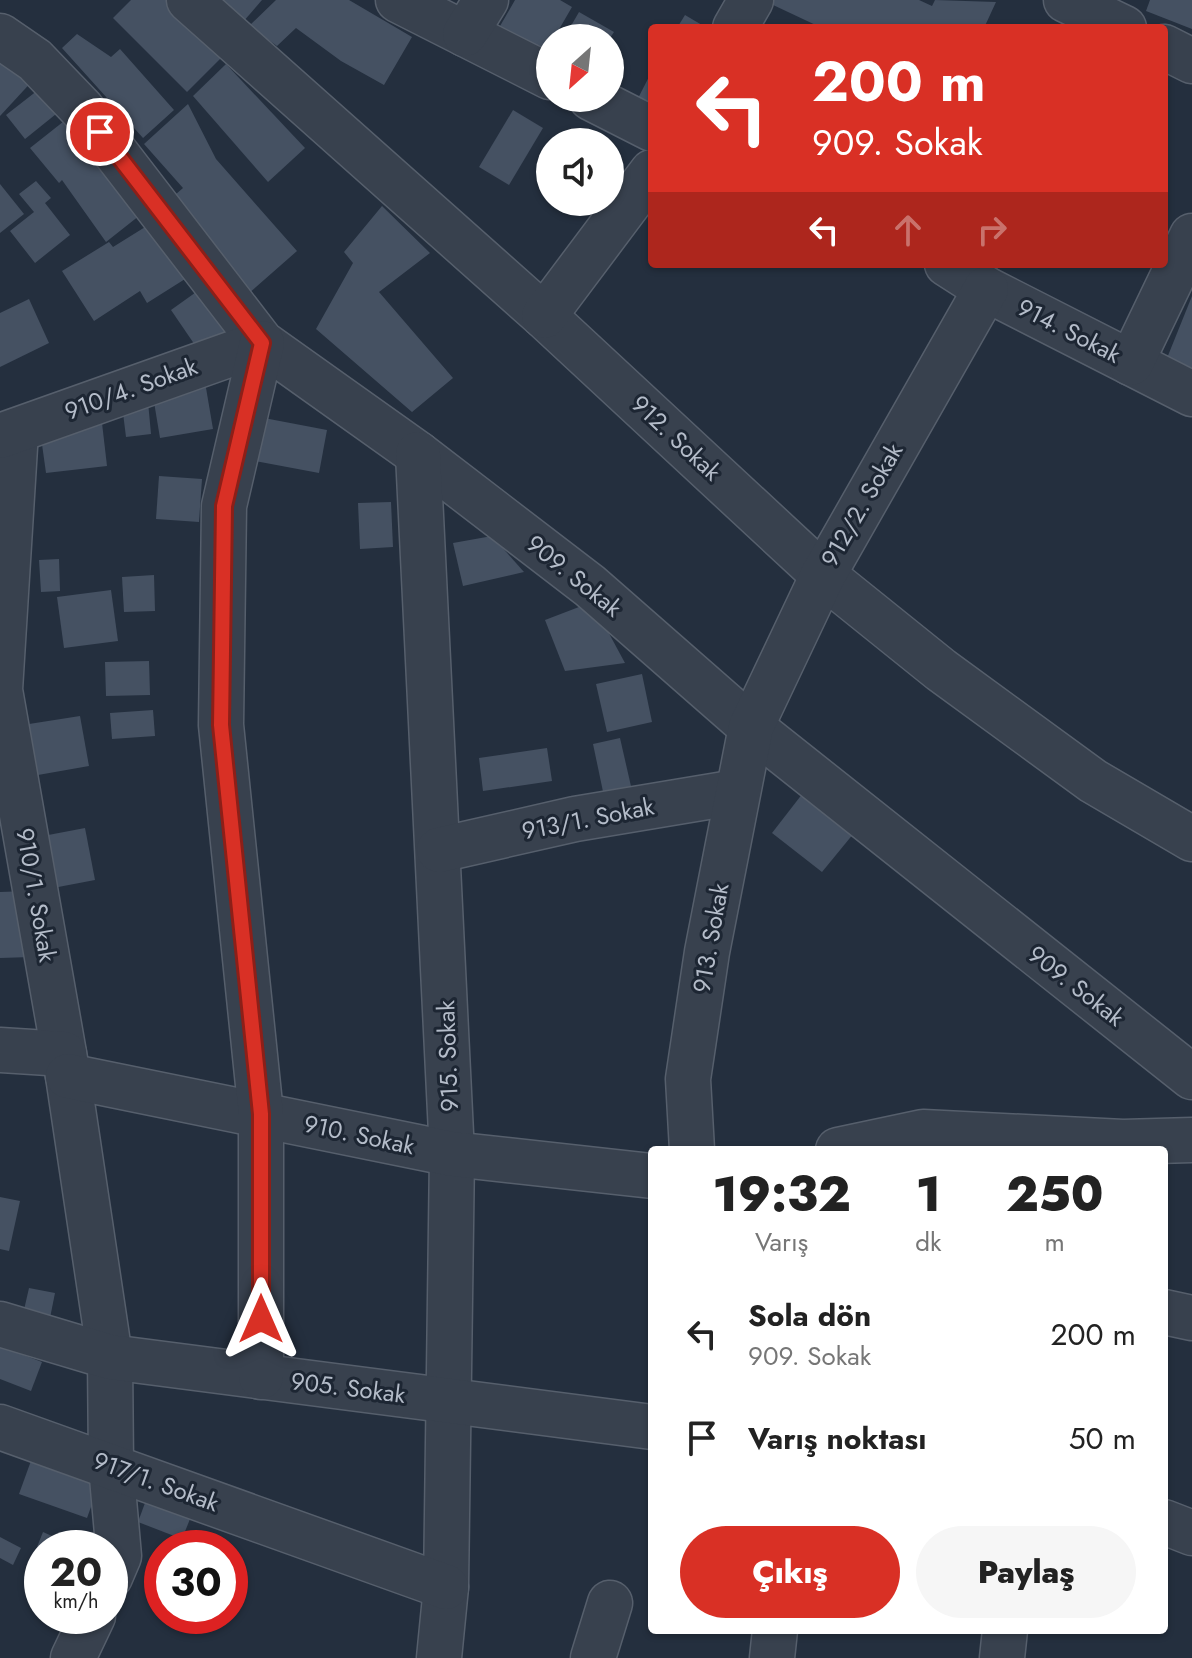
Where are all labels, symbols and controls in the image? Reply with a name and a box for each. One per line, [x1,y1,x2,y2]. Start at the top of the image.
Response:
north arrow [536,24,624,112]
map controls [536,24,624,216]
text: 200 m [812,41,986,122]
icon: left [680,56,784,160]
pin [66,98,134,166]
icon: arrive [78,110,122,154]
text: 909. Sokak [812,116,983,168]
button: sound [536,128,624,216]
icon: left [802,208,846,252]
icon: ahead [886,208,930,252]
icon: right [970,208,1014,252]
street label: 914. Sokak [1011,290,1127,372]
street label: 910/4. Sokak [60,348,202,429]
street label: 912. Sokak [624,387,729,489]
street label: 912/2. Sokak [812,436,911,573]
street label: 909. Sokak [519,526,630,625]
street label: 913/1. Sokak [519,788,657,848]
street label: 910/1. Sokak [7,825,66,965]
street label: 913. Sokak [684,880,737,995]
street label: 909. Sokak [1021,937,1132,1035]
street label: 915. Sokak [428,999,467,1112]
street label: 910. Sokak [301,1106,418,1163]
text: 19:32 [713,1160,851,1229]
text: 1 [916,1160,941,1229]
text: 250 [1006,1160,1103,1229]
text: Varış [755,1223,808,1261]
text: dk [915,1223,941,1261]
text: m [1045,1223,1065,1261]
position arrow [219,1277,303,1361]
text: Sola dön [748,1294,871,1337]
icon: left [680,1312,724,1356]
text: 200 m [1051,1313,1136,1356]
text: 909. Sokak [748,1337,871,1375]
street label: 905. Sokak [289,1363,408,1412]
icon: arrive [680,1416,724,1460]
text: Varış noktası [748,1417,926,1460]
text: 50 m [1069,1417,1136,1460]
street label: 917/1. Sokak [88,1443,224,1521]
button: Çıkış [680,1526,900,1618]
button: Paylaş [916,1526,1136,1618]
speed limit sign: 30 [144,1530,248,1634]
text: 20 [50,1543,102,1601]
text: km/h [53,1587,99,1616]

